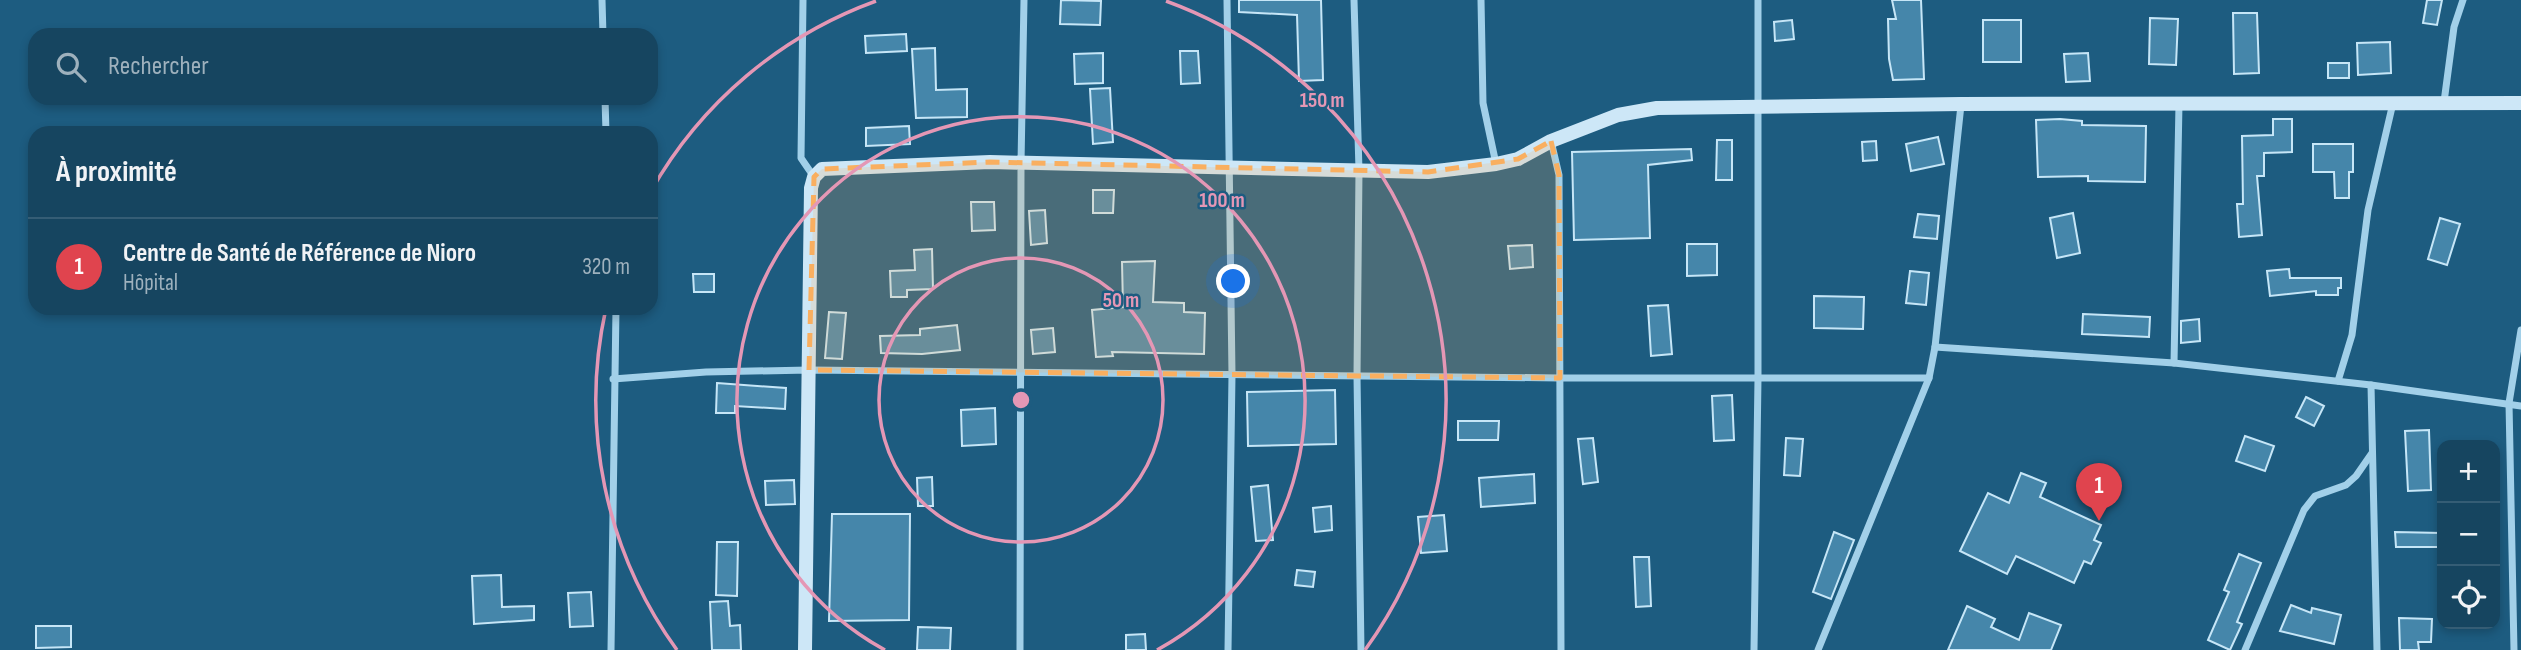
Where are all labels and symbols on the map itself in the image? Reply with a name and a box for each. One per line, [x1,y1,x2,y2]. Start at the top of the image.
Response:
text: 150 m [1300,88,1344,113]
text: 100 m [1199,188,1245,213]
your location [1216,264,1250,298]
text: 50 m [1103,288,1139,313]
centre of rings [1009,388,1033,412]
pin: 1 [2076,463,2122,521]

